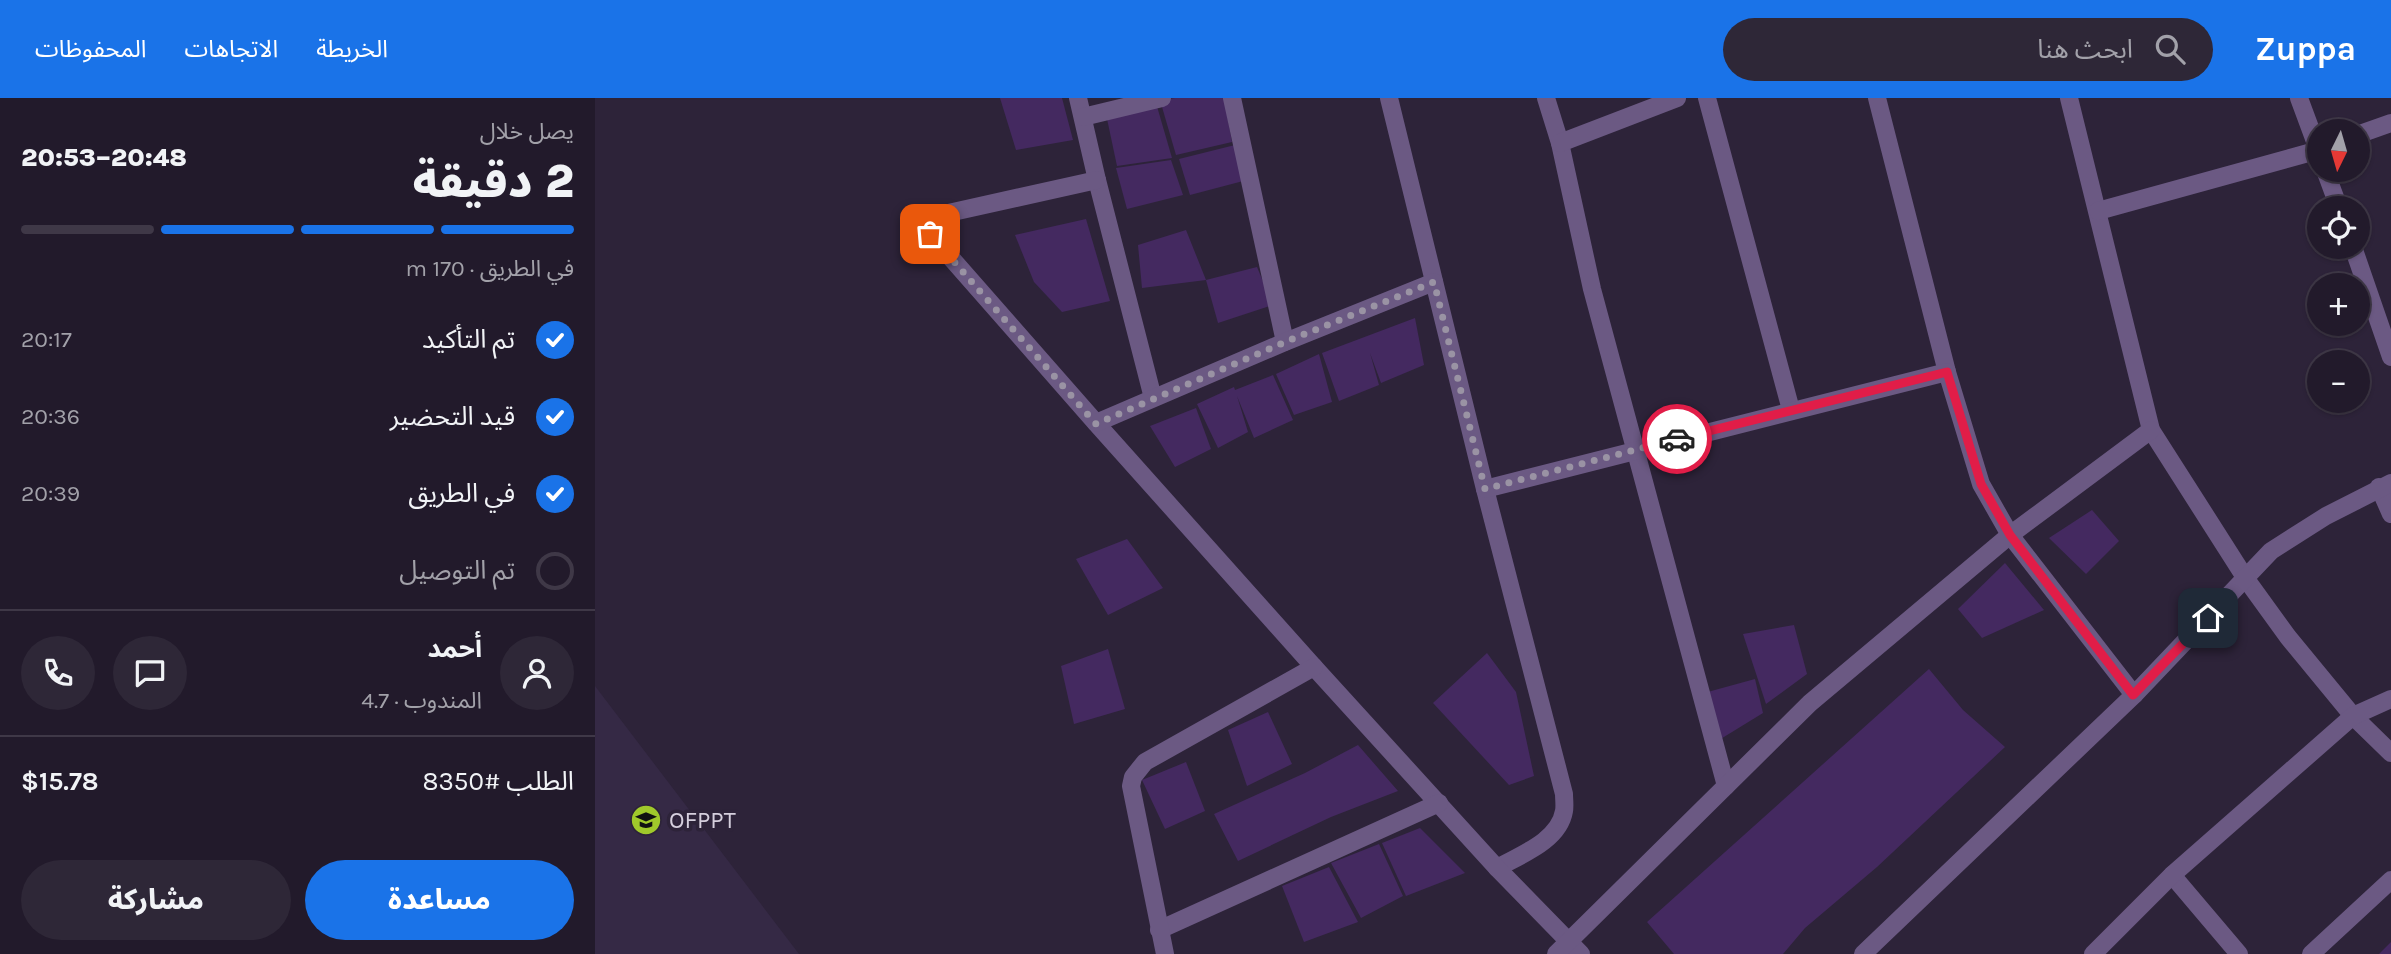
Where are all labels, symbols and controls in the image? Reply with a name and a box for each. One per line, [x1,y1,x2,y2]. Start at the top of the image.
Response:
search box [1723,18,2213,81]
icon: search [2151,30,2189,68]
text: Zuppa [2255,30,2356,68]
text: ابحث هنا [2037,34,2133,65]
text: المحفوظات [35,35,146,63]
text: الاتجاهات [184,35,278,63]
text: الخريطة [316,35,388,63]
text: يصل خلال [480,118,574,145]
north arrow [2307,119,2369,182]
map controls [2307,119,2370,413]
text: 20:48–20:53 [21,142,187,173]
text: 2 دقيقة [412,155,574,209]
button: locate [2307,196,2370,259]
pin [900,204,960,264]
icon: bag [911,215,949,253]
text: في الطريق · 170 m [406,255,574,282]
button: + [2307,273,2370,336]
icon: check [536,321,574,359]
text: تم التأكيد [422,324,515,355]
text: 20:17 [21,326,72,353]
button: − [2307,350,2370,413]
icon: check [536,398,574,436]
text: قيد التحضير [390,401,515,432]
text: 20:36 [21,403,80,430]
courier [1642,404,1712,474]
icon: car [1658,420,1696,458]
icon: check [536,475,574,513]
text: في الطريق [408,478,515,509]
text: 20:39 [21,480,80,507]
text: تم التوصيل [399,555,515,586]
pin [2178,588,2238,648]
icon: home [2189,599,2227,637]
text: أحمد [428,633,482,664]
button: phone [21,636,95,710]
button: chat [113,636,187,710]
button: person [500,636,574,710]
text: المندوب · 4.7 [361,687,482,714]
text: $15.78 [21,766,99,797]
text: الطلب #8350 [422,766,574,797]
school or university icon: OFPPT [629,803,663,837]
place label: OFPPT [669,806,736,834]
button: مشاركة [21,860,291,940]
button: مساعدة [305,860,574,940]

